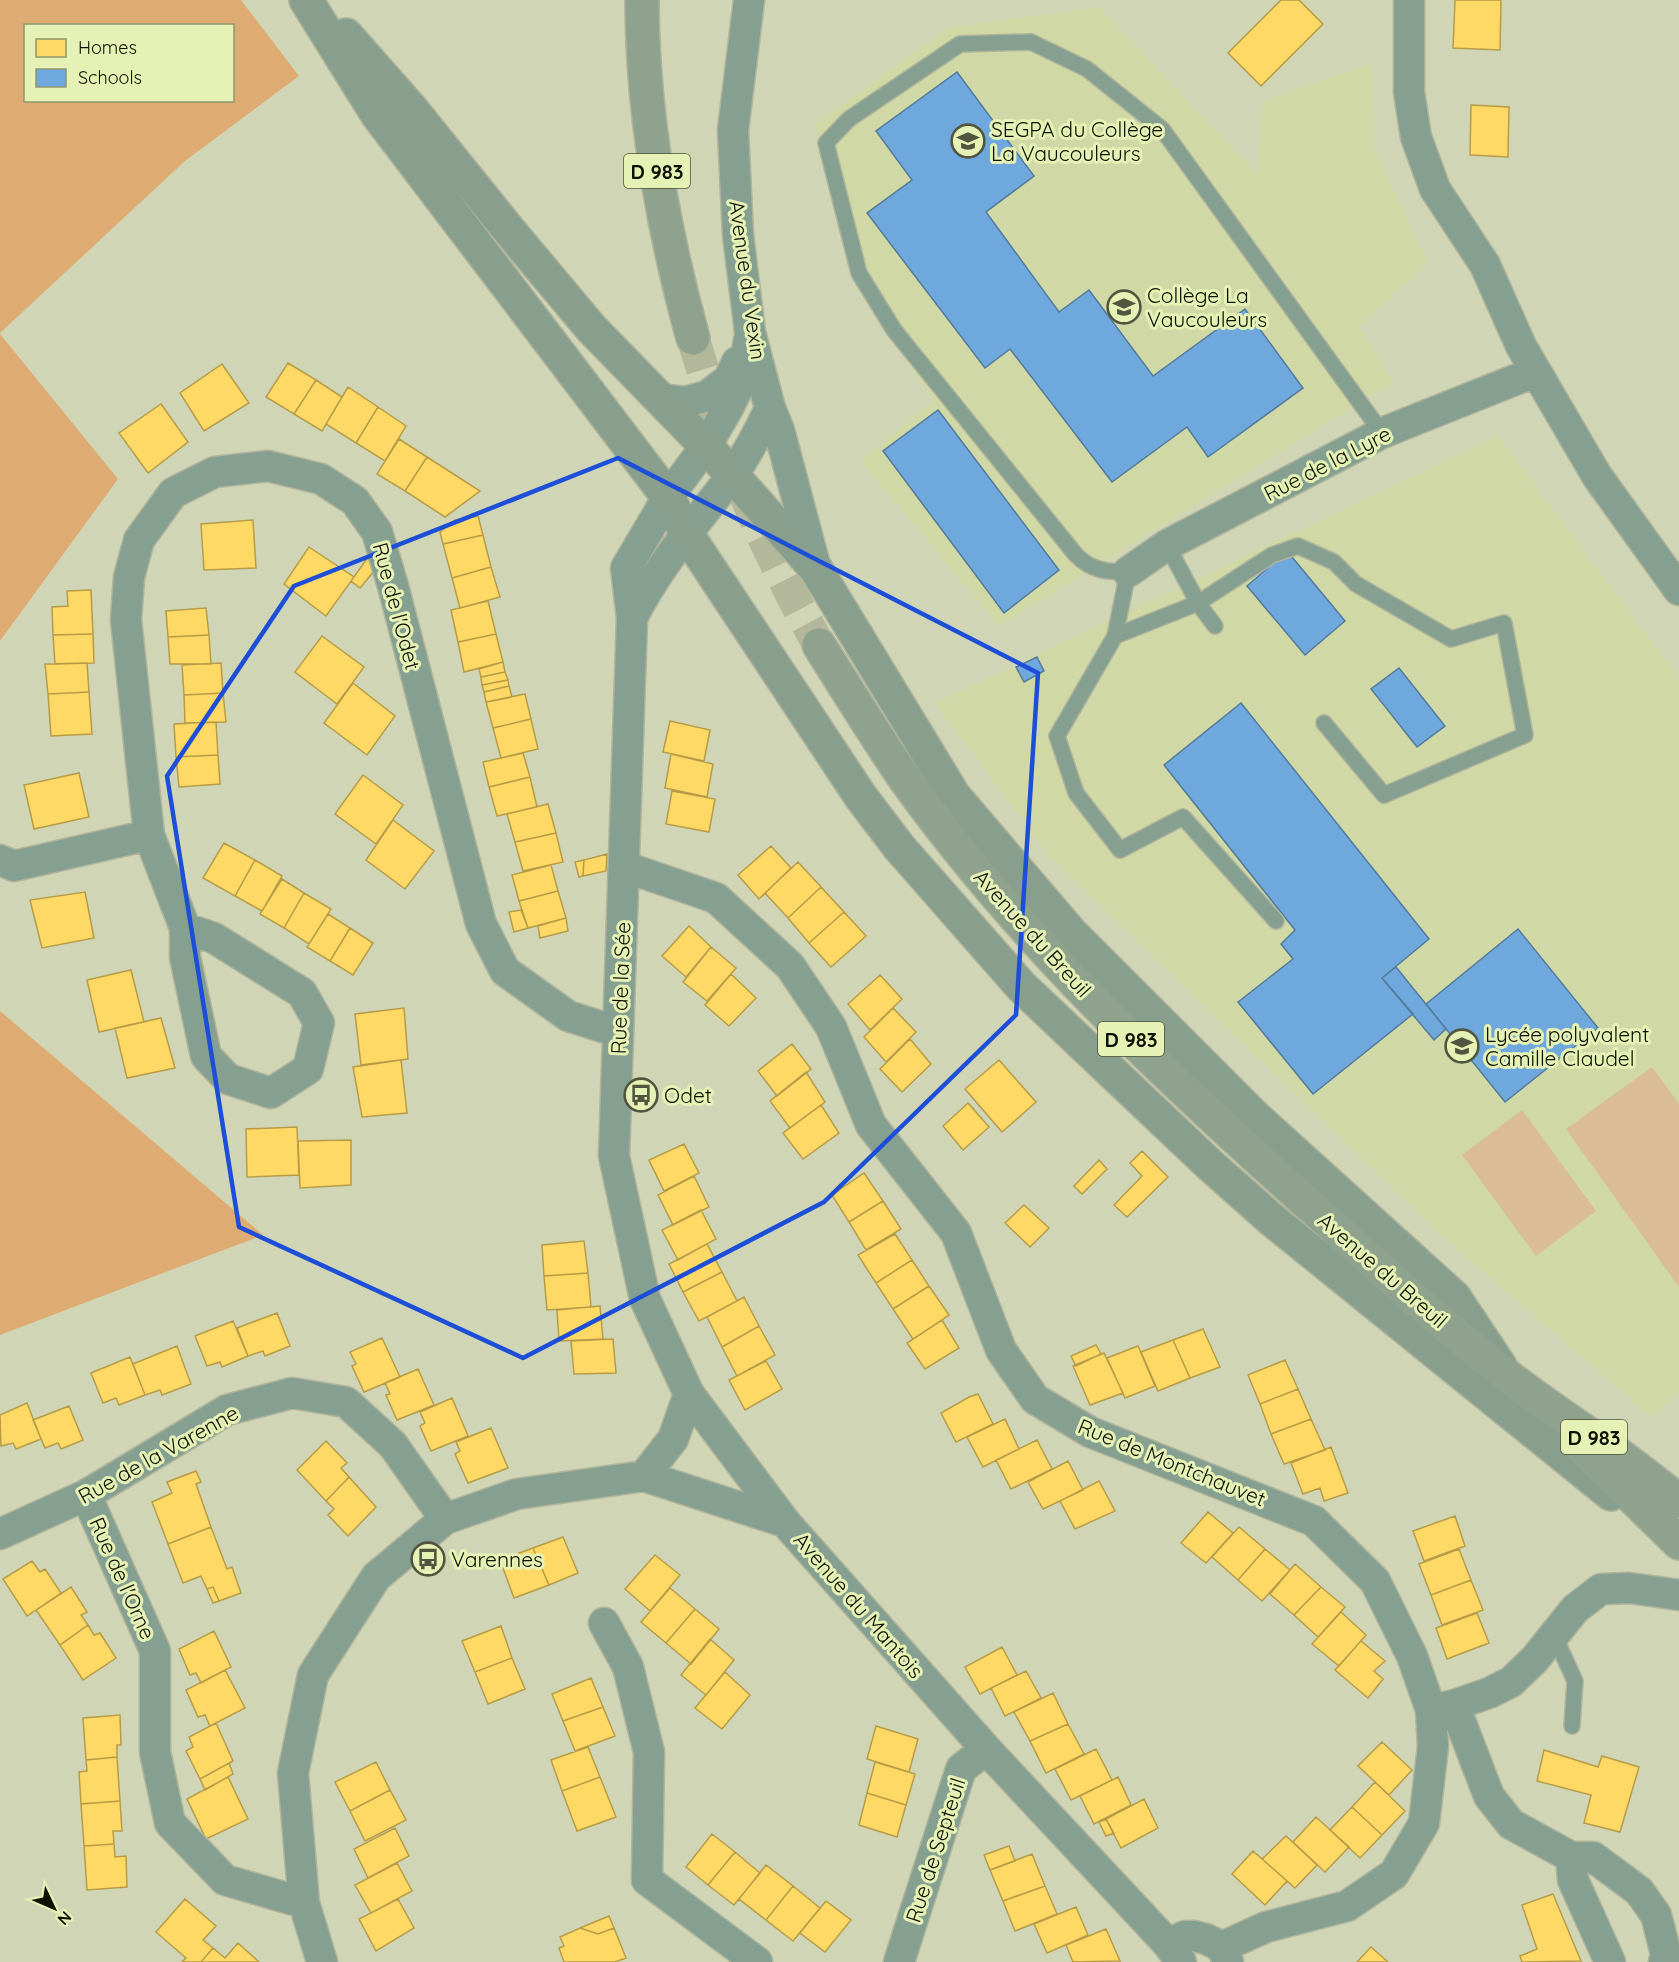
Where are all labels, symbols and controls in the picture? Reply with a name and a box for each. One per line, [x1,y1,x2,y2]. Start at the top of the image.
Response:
legend [24,24,234,102]
text: Homes [78,36,137,59]
text: Schools [78,66,142,89]
place label: SEGPA du Collège La Vaucouleurs [991,116,1163,166]
school or university icon: SEGPA du Collège La Vaucouleurs [950,123,986,159]
road number: D 983 [624,154,690,188]
street label: Avenue du Vexin [724,199,772,361]
place label: Collège La Vaucouleurs [1147,282,1267,332]
school or university icon: Collège La Vaucouleurs [1106,289,1142,325]
street label: Rue de la Lyre [1259,420,1395,506]
street label: Rue de l'Odet [368,540,426,672]
street label: Avenue du Breuil [969,864,1097,1002]
street label: Rue de la Sée [605,921,635,1055]
place label: Lycée polyvalent Camille Claudel [1485,1021,1649,1071]
road number: D 983 [1098,1022,1164,1056]
school or university icon: Lycée polyvalent Camille Claudel [1444,1028,1480,1064]
bus stop icon: Odet [623,1077,659,1113]
place label: Odet [664,1082,712,1108]
street label: Avenue du Breuil [1313,1207,1453,1333]
street label: Rue de la Varenne [73,1399,243,1509]
street label: Rue de Montchauvet [1074,1412,1270,1512]
road number: D 983 [1561,1420,1627,1454]
street label: Rue de l'Orne [85,1513,161,1643]
street label: Avenue du Mantois [789,1527,929,1683]
bus stop icon: Varennes [410,1541,446,1577]
place label: Varennes [451,1546,543,1572]
street label: Rue de Septeuil [899,1775,971,1925]
north arrow [24,1878,84,1938]
text: N [54,1907,76,1930]

